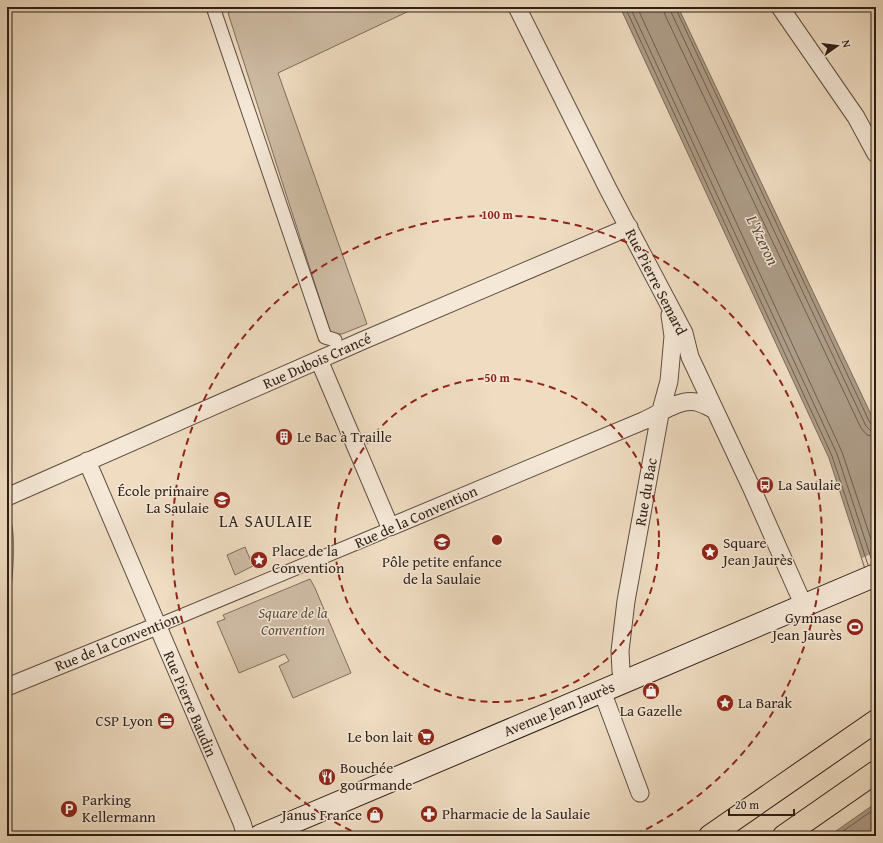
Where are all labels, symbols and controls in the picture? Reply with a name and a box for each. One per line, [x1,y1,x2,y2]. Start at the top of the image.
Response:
north arrow [817,26,857,66]
text: N [838,38,856,50]
text: 100 m [481,206,514,223]
water label: L'Yzeron [740,210,785,269]
street label: Rue Pierre Semard [621,225,692,339]
street label: Rue Dubois Crancé [259,327,374,394]
text: 50 m [484,369,510,386]
place label: Le Bac à Traille [297,426,392,447]
building icon: Le Bac à Traille [274,427,294,447]
street label: Rue du Bac [629,456,662,528]
place label: La Saulaie [778,474,841,495]
bus stop icon: La Saulaie [755,475,775,495]
place label: École primaire La Saulaie [118,480,209,518]
street label: Rue de la Convention [351,480,481,553]
school or university icon: École primaire La Saulaie [212,490,232,510]
district label: LA SAULAIE [219,508,313,533]
school or university icon: Pôle petite enfance de la Saulaie [432,532,452,552]
place label: Square Jean Jaurès [721,532,793,570]
centre of rings [490,533,504,547]
place label: Place de la Convention [272,540,345,578]
place icon: Square Jean Jaurès [700,542,720,562]
place icon: Place de la Convention [249,550,269,570]
place label: Pôle petite enfance de la Saulaie [382,551,502,589]
park label: Square de la Convention [258,602,328,640]
street label: Rue de la Convention [51,607,183,676]
place label: Gymnase Jean Jaurès [770,607,842,645]
sports icon: Gymnase Jean Jaurès [845,617,865,637]
street label: Rue Pierre Baudin [159,648,222,761]
street label: Avenue Jean Jaurès [500,676,618,741]
shop icon: La Gazelle [641,681,661,701]
place label: La Barak [738,692,792,713]
place icon: La Barak [715,693,735,713]
place label: La Gazelle [620,700,682,721]
place label: CSP Lyon [96,710,154,731]
office icon: CSP Lyon [156,711,176,731]
place label: Le bon lait [347,726,414,747]
supermarket icon: Le bon lait [416,727,436,747]
place label: Bouchée gourmande [340,757,412,795]
restaurant icon: Bouchée gourmande [317,767,337,787]
place label: Parking Kellermann [82,789,156,827]
scale bar [729,791,794,817]
text: 20 m [735,796,759,813]
parking icon: Parking Kellermann [59,799,79,819]
place label: Pharmacie de la Saulaie [442,803,590,824]
place label: Janus France [280,804,362,825]
pharmacy icon: Pharmacie de la Saulaie [419,804,439,824]
shop icon: Janus France [365,805,385,825]

